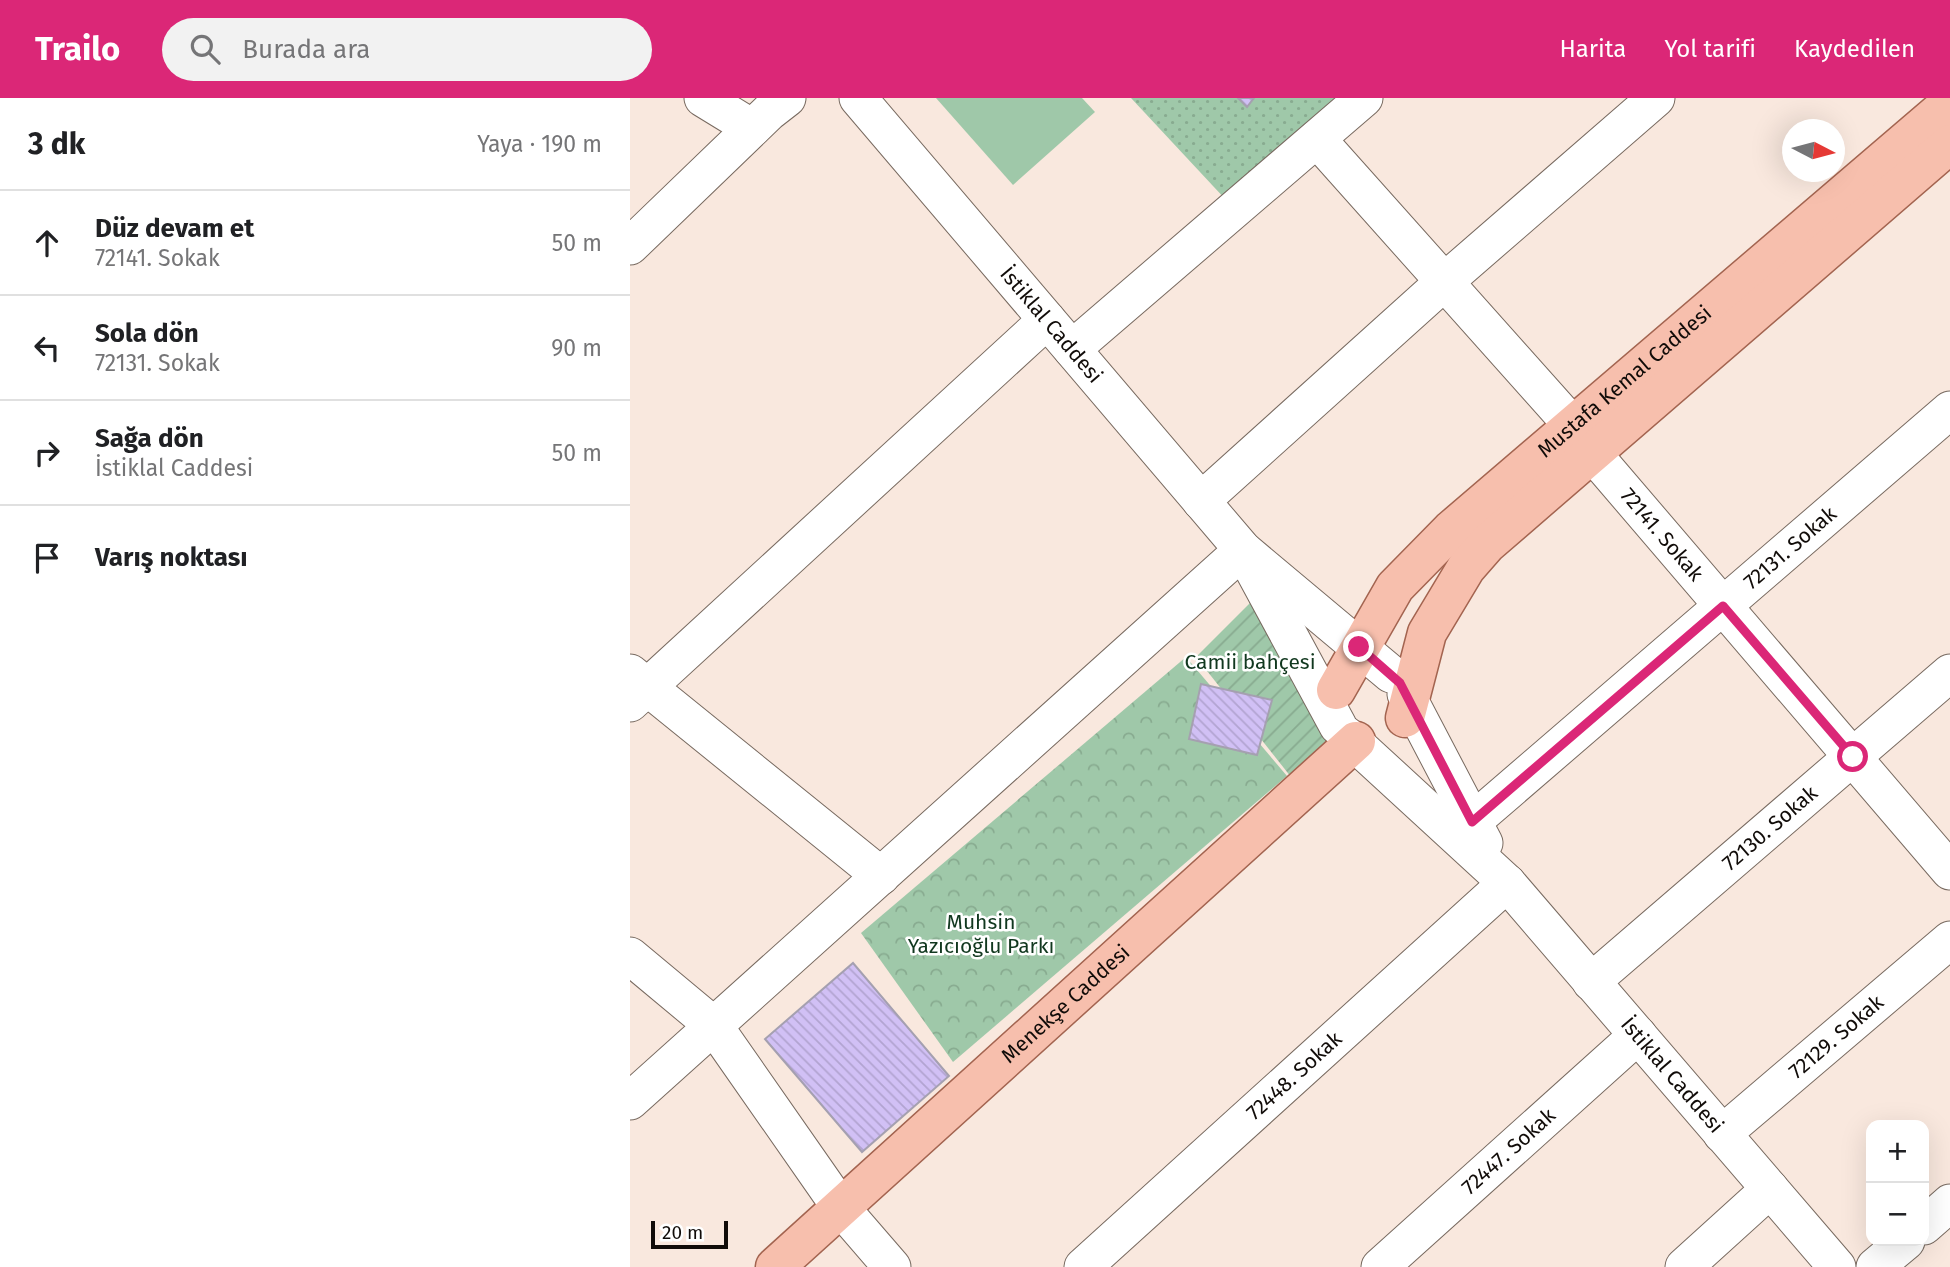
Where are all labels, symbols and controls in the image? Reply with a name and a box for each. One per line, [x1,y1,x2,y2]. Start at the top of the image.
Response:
search box [162,18,652,81]
text: Trailo [35,29,120,69]
icon: search [186,30,224,68]
text: Burada ara [242,34,370,65]
text: Harita [1559,35,1626,63]
text: Yol tarifi [1664,35,1756,63]
text: Kaydedilen [1794,35,1915,63]
north arrow [1782,119,1845,182]
text: 3 dk [28,126,85,162]
text: Yaya · 190 m [477,130,602,158]
text: Düz devam et [95,213,254,244]
icon: ahead [28,224,66,262]
text: 50 m [552,229,602,257]
text: 72141. Sokak [95,244,220,272]
street label: İstiklal Caddesi [994,261,1108,388]
street label: Mustafa Kemal Caddesi [1532,300,1717,463]
text: Sola dön [95,318,199,349]
icon: left [28,329,66,367]
text: 90 m [551,334,602,362]
text: 72131. Sokak [95,349,220,377]
text: Sağa dön [95,423,204,454]
icon: right [28,434,66,472]
text: 50 m [552,439,602,467]
text: İstiklal Caddesi [95,454,253,482]
street label: 72141. Sokak [1615,483,1709,586]
street label: 72131. Sokak [1738,501,1842,595]
icon: arrive [28,539,66,577]
text: Varış noktası [95,542,248,573]
route end [1343,631,1374,662]
park label: Camii bahçesi [1184,649,1316,675]
route start [1837,741,1868,772]
street label: 72130. Sokak [1717,780,1823,876]
park label: Muhsin Yazıcıoğlu Parkı [908,909,1054,959]
street label: Menekşe Caddesi [996,939,1135,1069]
street label: 72129. Sokak [1784,989,1889,1084]
street label: İstiklal Caddesi [1615,1012,1729,1138]
street label: 72448. Sokak [1241,1026,1348,1126]
street label: 72447. Sokak [1456,1102,1561,1200]
map controls [1866,1120,1929,1246]
button: + [1866,1120,1929,1183]
button: − [1866,1183,1929,1246]
scale bar [651,1218,728,1250]
text: 20 m [662,1221,703,1244]

